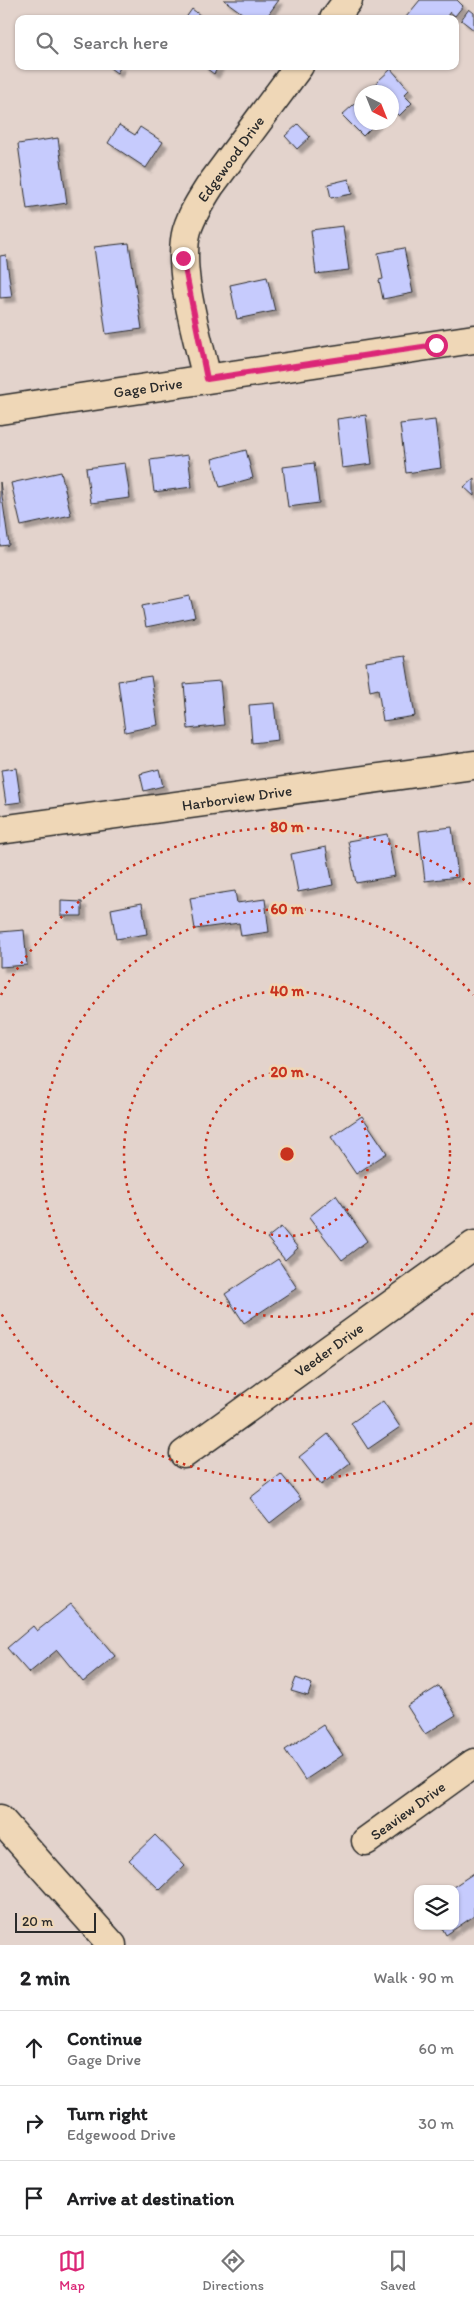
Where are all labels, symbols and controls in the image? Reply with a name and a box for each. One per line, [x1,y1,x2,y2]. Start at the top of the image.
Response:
search box [15,15,459,70]
icon: search [33,29,61,57]
text: Search here [73,31,168,54]
north arrow [354,85,399,130]
street label: Edgewood Drive [194,112,268,206]
route end [172,247,195,270]
route start [425,334,448,357]
street label: Gage Drive [112,374,184,402]
street label: Harborview Drive [181,781,293,815]
text: 80 m [270,818,304,836]
text: 60 m [270,900,304,918]
text: 40 m [270,982,305,1000]
text: 20 m [270,1063,304,1081]
centre of rings [278,1145,296,1163]
street label: Veeder Drive [291,1319,367,1381]
street label: Seaview Drive [367,1778,449,1844]
map controls [414,1885,459,1930]
button: layers [414,1885,459,1930]
scale bar [15,1910,96,1933]
text: 20 m [22,1913,53,1930]
text: 2 min [20,1965,70,1990]
text: Walk · 90 m [374,1968,454,1987]
text: Continue [67,2027,142,2050]
icon: ahead [20,2034,48,2062]
text: 60 m [419,2039,454,2058]
text: Gage Drive [67,2050,141,2069]
text: Turn right [67,2102,148,2125]
icon: right [20,2109,48,2137]
text: 30 m [418,2114,454,2133]
text: Edgewood Drive [67,2125,176,2144]
icon: arrive [20,2184,48,2212]
text: Arrive at destination [67,2187,234,2210]
tab: Map [58,2247,86,2294]
tab: Directions [202,2247,264,2294]
tab: Saved [380,2247,416,2294]

